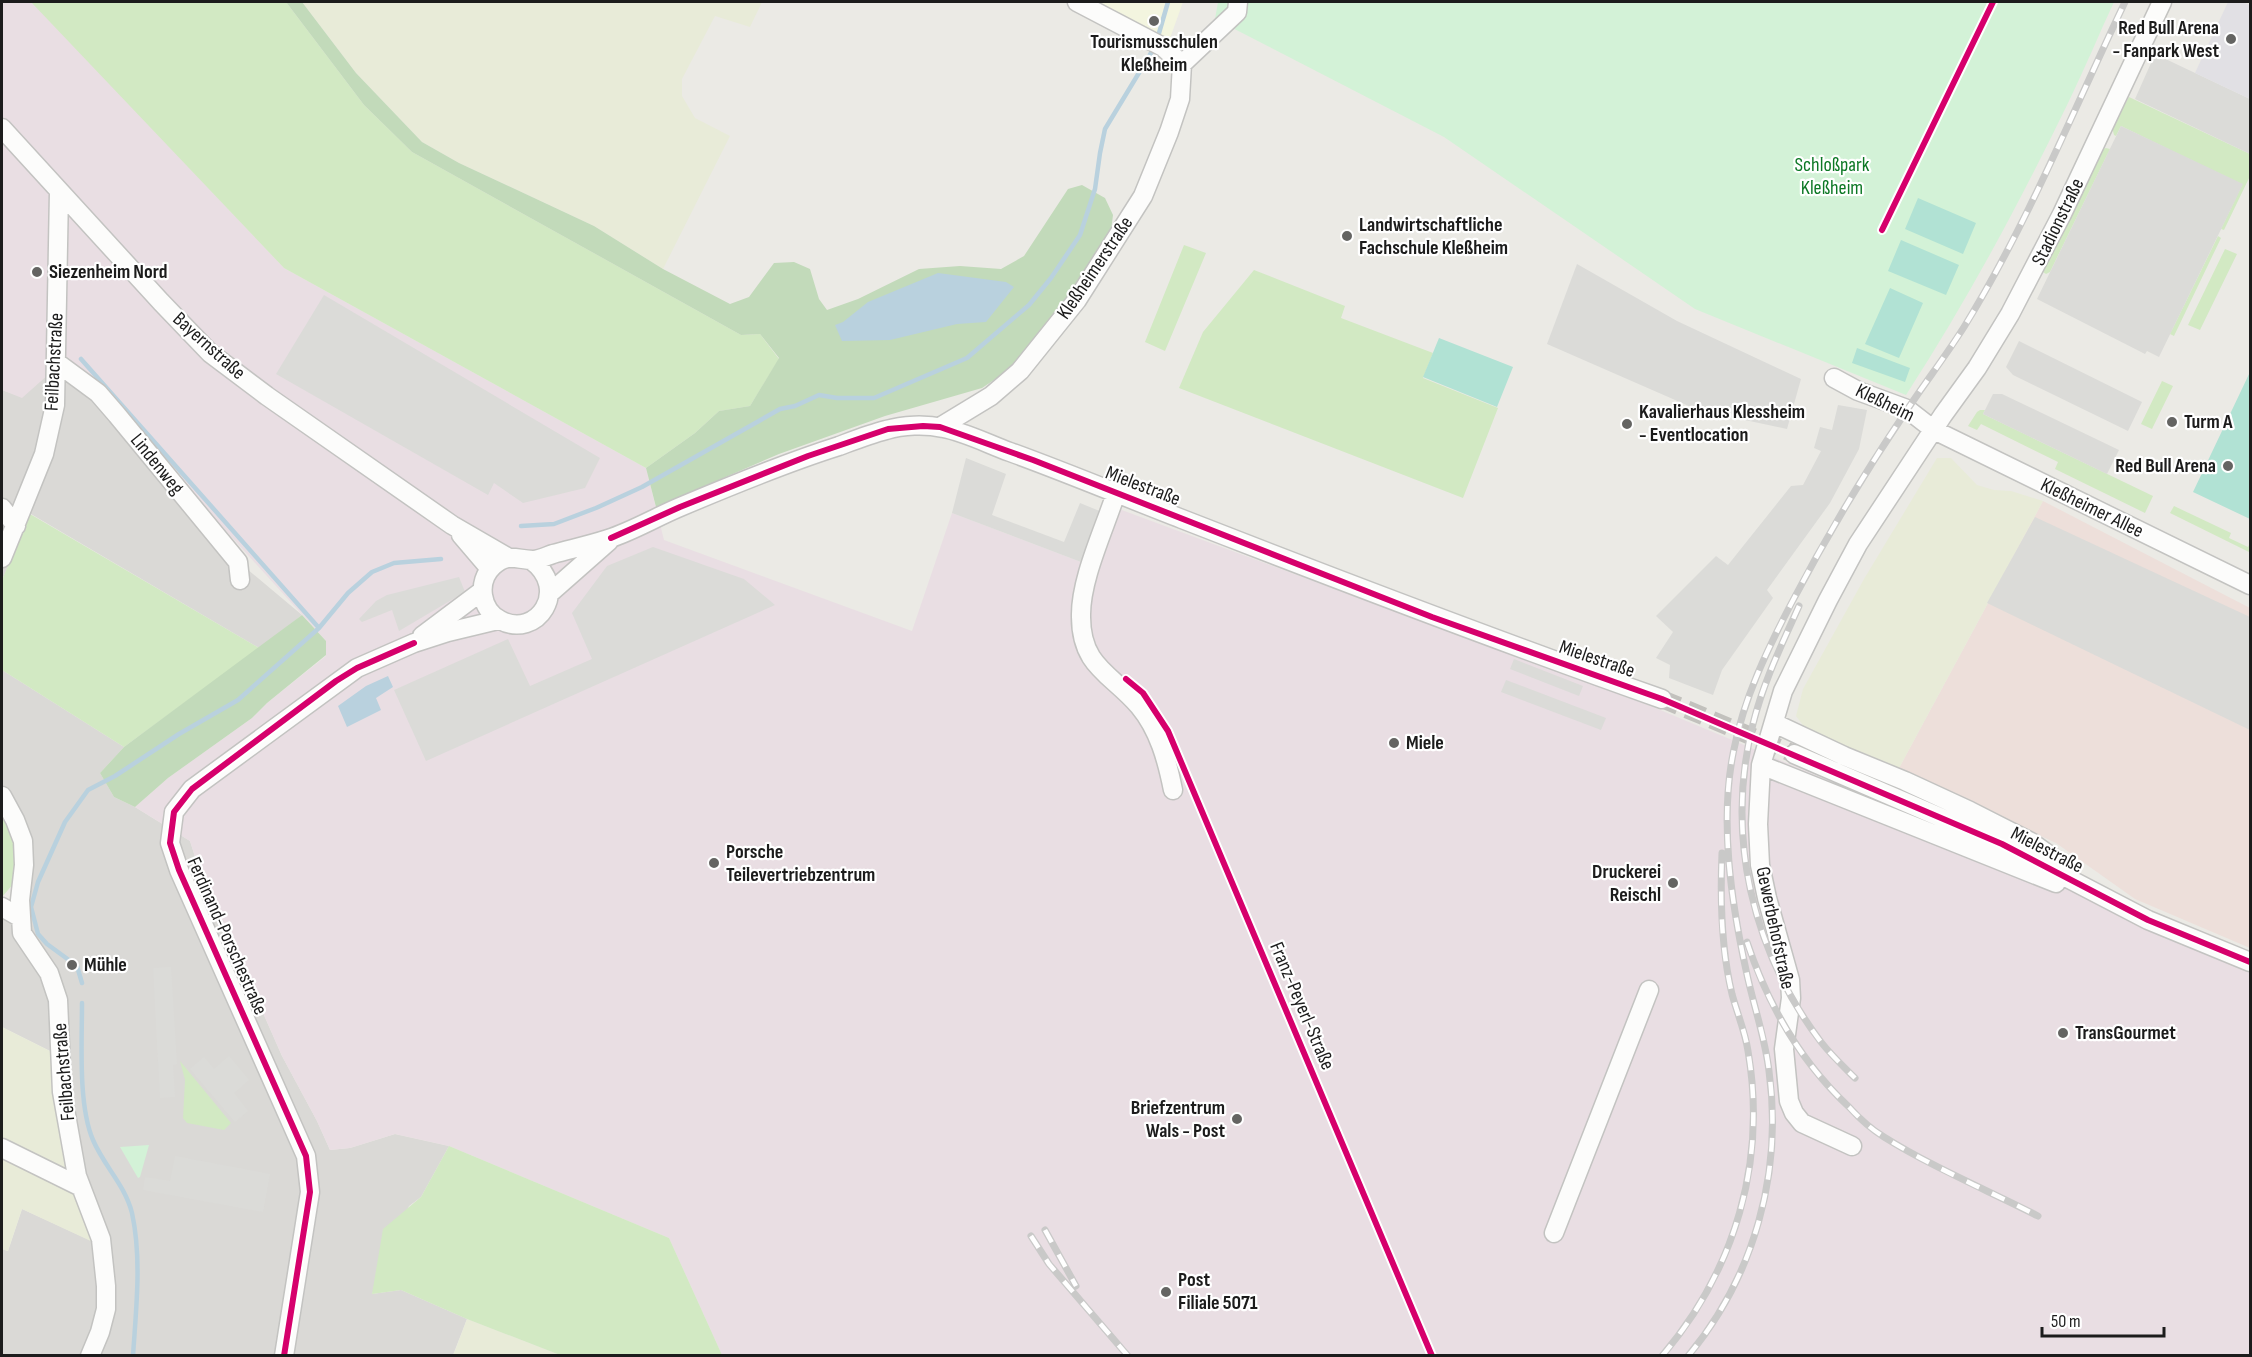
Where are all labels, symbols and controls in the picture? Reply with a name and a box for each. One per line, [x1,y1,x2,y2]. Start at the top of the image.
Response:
marker: Tourismusschulen Kleßheim [1147,14,1161,28]
place label: Red Bull Arena - Fanpark West [2113,16,2219,63]
place label: Tourismusschulen Kleßheim [1090,30,1218,77]
marker: Red Bull Arena - Fanpark West [2224,32,2238,46]
park label: Schloßpark Kleßheim [1795,153,1870,200]
street label: Stadionstraße [2027,174,2089,270]
street label: Kleßheimerstraße [1052,212,1138,324]
place label: Landwirtschaftliche Fachschule Kleßheim [1359,213,1508,260]
marker: Landwirtschaftliche Fachschule Kleßheim [1340,229,1354,243]
place label: Siezenheim Nord [49,260,167,284]
marker: Siezenheim Nord [30,265,44,279]
street label: Bayernstraße [168,307,250,385]
street label: Feilbachstraße [39,312,69,412]
street label: Kleßheim [1852,379,1918,427]
place label: Kavalierhaus Klessheim - Eventlocation [1639,400,1805,447]
place label: Turm A [2184,410,2233,434]
marker: Turm A [2165,415,2179,429]
marker: Kavalierhaus Klessheim - Eventlocation [1620,417,1634,431]
street label: Lindenweg [125,429,189,499]
place label: Red Bull Arena [2115,454,2216,478]
marker: Red Bull Arena [2221,459,2235,473]
street label: Mielestraße [1102,461,1184,511]
street label: Kleßheimer Allee [2037,473,2147,543]
street label: Mielestraße [1556,635,1638,683]
place label: Miele [1406,731,1444,755]
marker: Miele [1387,736,1401,750]
street label: Mielestraße [2007,822,2087,878]
place label: Porsche Teilevertriebzentrum [726,840,875,887]
street label: Ferdinand-Porschestraße [181,853,273,1019]
marker: Porsche Teilevertriebzentrum [707,856,721,870]
place label: Druckerei Reischl [1592,860,1661,907]
street label: Gewerbehofstraße [1750,865,1800,991]
marker: Druckerei Reischl [1666,876,1680,890]
street label: Franz-Peyerl-Straße [1264,938,1340,1074]
place label: Mühle [84,953,127,977]
marker: Mühle [65,958,79,972]
place label: TransGourmet [2075,1021,2176,1045]
street label: Feilbachstraße [48,1022,80,1122]
marker: TransGourmet [2056,1026,2070,1040]
place label: Briefzentrum Wals - Post [1131,1096,1225,1143]
marker: Briefzentrum Wals - Post [1230,1112,1244,1126]
place label: Post Filiale 5071 [1178,1268,1258,1315]
marker: Post Filiale 5071 [1159,1285,1173,1299]
scale bar [2042,1300,2164,1338]
text: 50 m [2051,1311,2081,1332]

